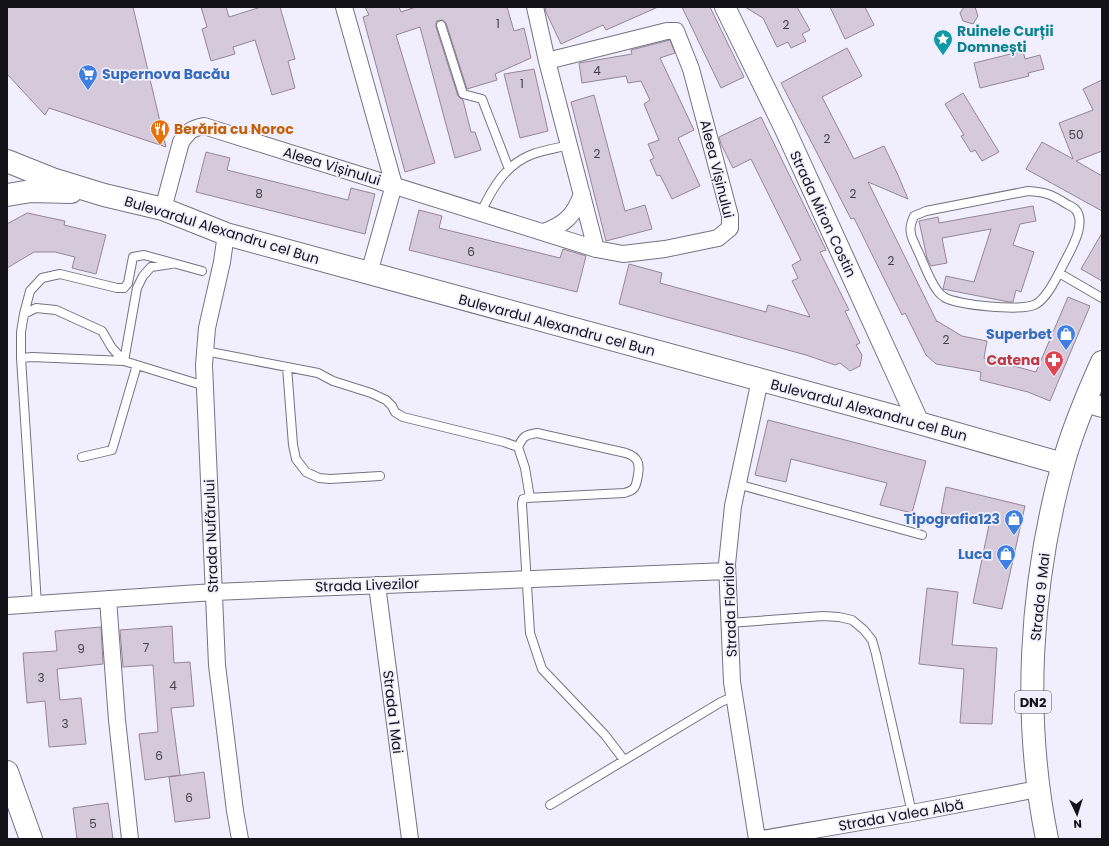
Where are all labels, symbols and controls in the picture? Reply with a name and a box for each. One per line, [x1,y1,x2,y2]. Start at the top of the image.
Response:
house number: 1 [496,15,500,32]
house number: 2 [783,16,790,33]
place label: Ruinele Curții Domnești [957,21,1054,57]
place icon: Ruinele Curții Domnești [932,28,954,56]
house number: 4 [593,62,601,79]
supermarket icon: Supernova Bacău [77,63,99,91]
place label: Supernova Bacău [102,64,230,84]
house number: 1 [520,75,524,92]
restaurant icon: Berăria cu Noroc [149,118,171,146]
street label: Aleea Vișinului [695,118,739,220]
place label: Berăria cu Noroc [174,119,294,139]
house number: 50 [1068,126,1084,143]
house number: 2 [824,130,831,147]
street label: Aleea Vișinului [281,142,383,190]
house number: 2 [594,145,601,162]
street label: Strada Miron Costin [785,147,861,281]
house number: 8 [255,185,263,202]
house number: 2 [850,185,857,202]
street label: Bulevardul Alexandru cel Bun [122,191,322,269]
house number: 6 [467,243,475,260]
house number: 2 [888,252,895,269]
street label: Bulevardul Alexandru cel Bun [456,289,658,361]
shop icon: Superbet [1055,323,1077,351]
place label: Superbet [986,324,1052,344]
house number: 2 [943,331,950,348]
pharmacy icon: Catena [1043,349,1065,377]
place label: Catena [987,350,1040,370]
street label: Bulevardul Alexandru cel Bun [768,374,970,446]
street label: Strada Nufărului [199,479,223,593]
shop icon: Tipografia123 [1003,508,1025,536]
place label: Tipografia123 [904,509,1000,529]
shop icon: Luca [995,543,1017,571]
place label: Luca [958,544,992,564]
street label: Strada 9 Mai [1025,552,1055,642]
street label: Strada Florilor [718,560,742,658]
street label: Strada Livezilor [315,573,419,597]
house number: 7 [143,639,150,656]
house number: 9 [77,640,85,657]
house number: 3 [37,669,45,686]
street label: Strada 1 Mai [378,669,408,755]
house number: 4 [169,677,177,694]
road number: DN2 [1015,691,1051,713]
house number: 3 [61,715,69,732]
house number: 6 [155,747,163,764]
house number: 6 [185,789,193,806]
street label: Strada Valea Albă [837,794,965,836]
north arrow [1057,794,1097,834]
house number: 5 [89,815,97,832]
text: N [1073,816,1082,832]

